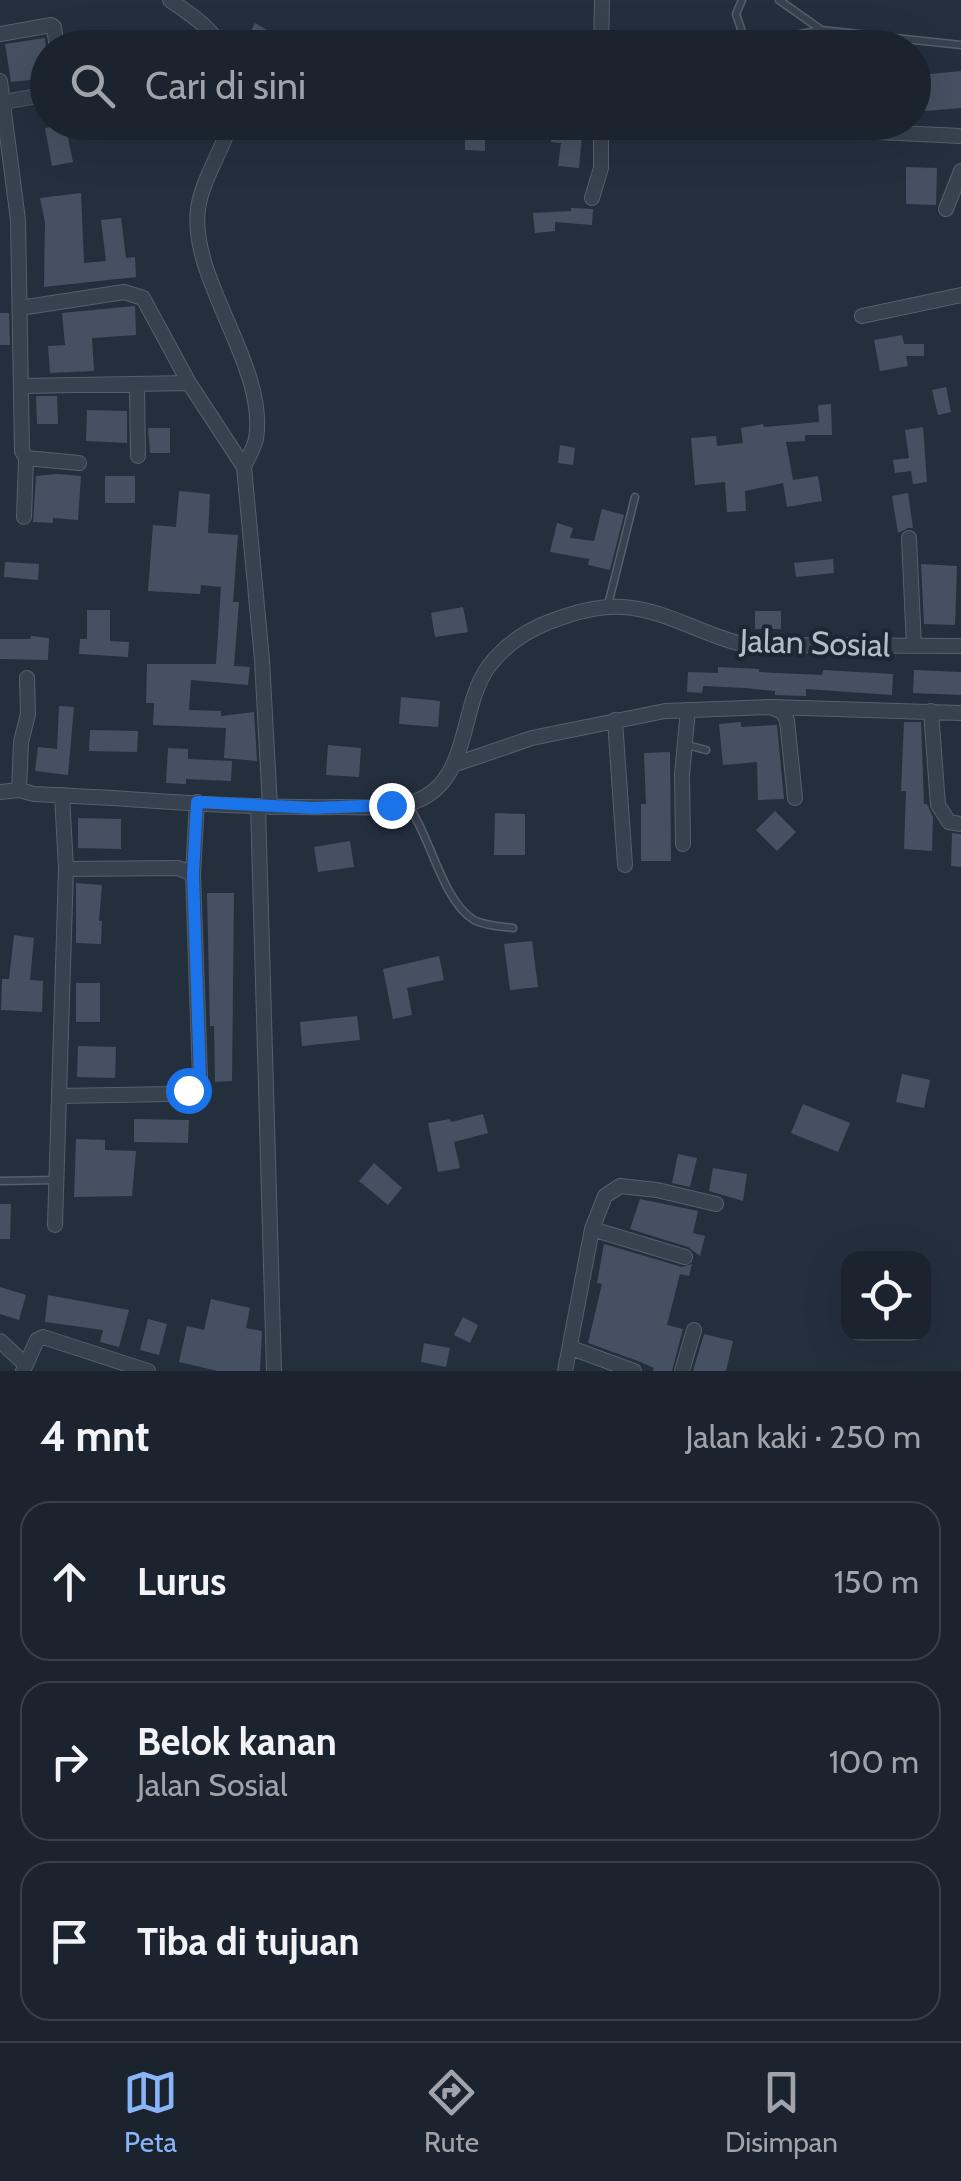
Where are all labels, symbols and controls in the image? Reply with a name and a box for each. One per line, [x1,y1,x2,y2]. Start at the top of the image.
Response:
search box [30,30,931,140]
icon: search [65,58,120,113]
text: Cari di sini [145,62,306,109]
street label: Jalan Sosial [738,620,891,665]
route end [369,783,415,829]
route start [166,1068,212,1114]
map controls [841,1251,931,1341]
button: locate [841,1251,931,1341]
text: 4 mnt [40,1410,149,1462]
text: Jalan kaki · 250 m [685,1417,921,1456]
icon: ahead [42,1554,97,1609]
text: Lurus [137,1558,226,1605]
text: 150 m [834,1562,919,1601]
text: Belok kanan [137,1718,337,1765]
icon: right [42,1734,97,1789]
text: 100 m [829,1742,919,1781]
text: Jalan Sosial [137,1765,287,1804]
icon: arrive [42,1914,97,1969]
text: Tiba di tujuan [137,1918,359,1965]
tab: Peta [123,2065,178,2159]
tab: Rute [424,2065,479,2159]
tab: Disimpan [725,2065,838,2159]

